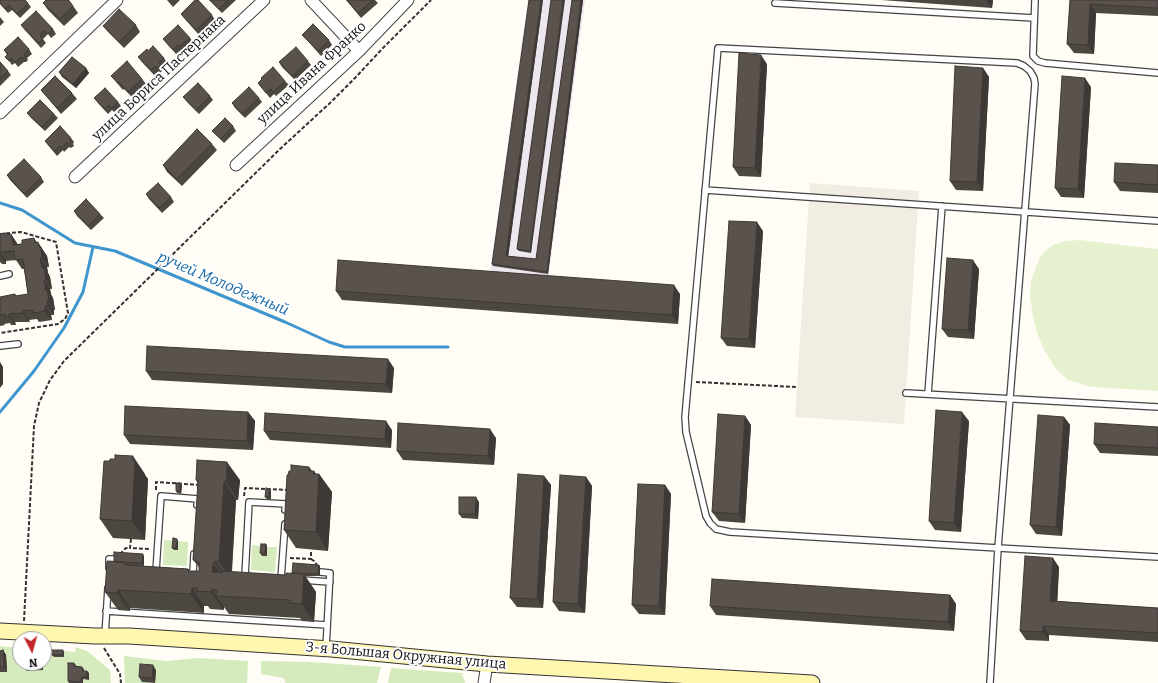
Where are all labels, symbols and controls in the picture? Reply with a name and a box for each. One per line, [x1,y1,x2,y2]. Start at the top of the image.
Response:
street label: улица Бориса Пастернака [89,12,229,144]
street label: улица Ивана Франко [254,18,370,128]
water label: ручей Молодежный [155,248,291,320]
north arrow [12,631,52,671]
street label: 3-я Большая Окружная улица [305,639,507,673]
text: N [28,656,38,669]

